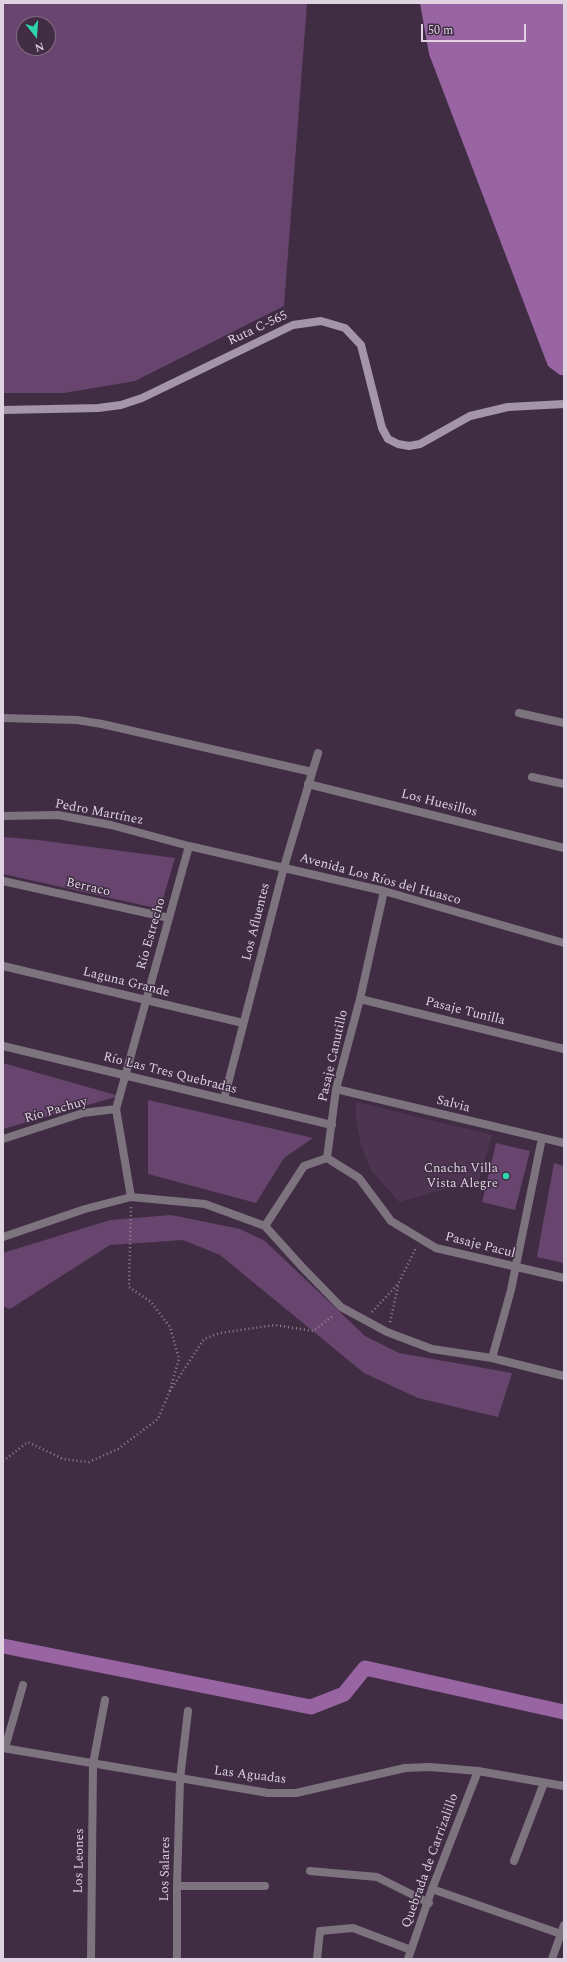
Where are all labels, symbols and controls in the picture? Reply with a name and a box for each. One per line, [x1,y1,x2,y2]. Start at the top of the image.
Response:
north arrow [16,16,56,56]
scale bar [423,16,528,42]
text: 50 m [428,21,453,40]
text: N [33,38,46,56]
street label: Ruta C-565 [226,308,290,350]
street label: Los Huesillos [399,787,479,821]
street label: Pedro Martínez [53,797,145,829]
street label: Avenida Los Ríos del Huasco [298,851,462,909]
street label: Berraco [64,875,112,901]
street label: Los Afluentes [240,882,274,962]
street label: Río Estrecho [134,896,170,972]
street label: Laguna Grande [81,965,171,1001]
street label: Pasaje Tunilla [424,995,506,1029]
street label: Pasaje Canutillo [316,1008,352,1104]
street label: Río Las Tres Quebradas [101,1050,239,1098]
street label: Salvia [435,1093,471,1117]
street label: Río Pachuy [23,1095,89,1127]
place label: Cnacha Villa Vista Alegre [424,1161,498,1192]
marker: Cnacha Villa Vista Alegre [501,1171,511,1181]
street label: Pasaje Pacul [443,1230,517,1262]
street label: Las Aguadas [213,1764,287,1788]
street label: Quebrada de Carrizalillo [399,1792,463,1930]
street label: Los Leones [72,1828,88,1894]
street label: Los Salares [158,1836,174,1902]

